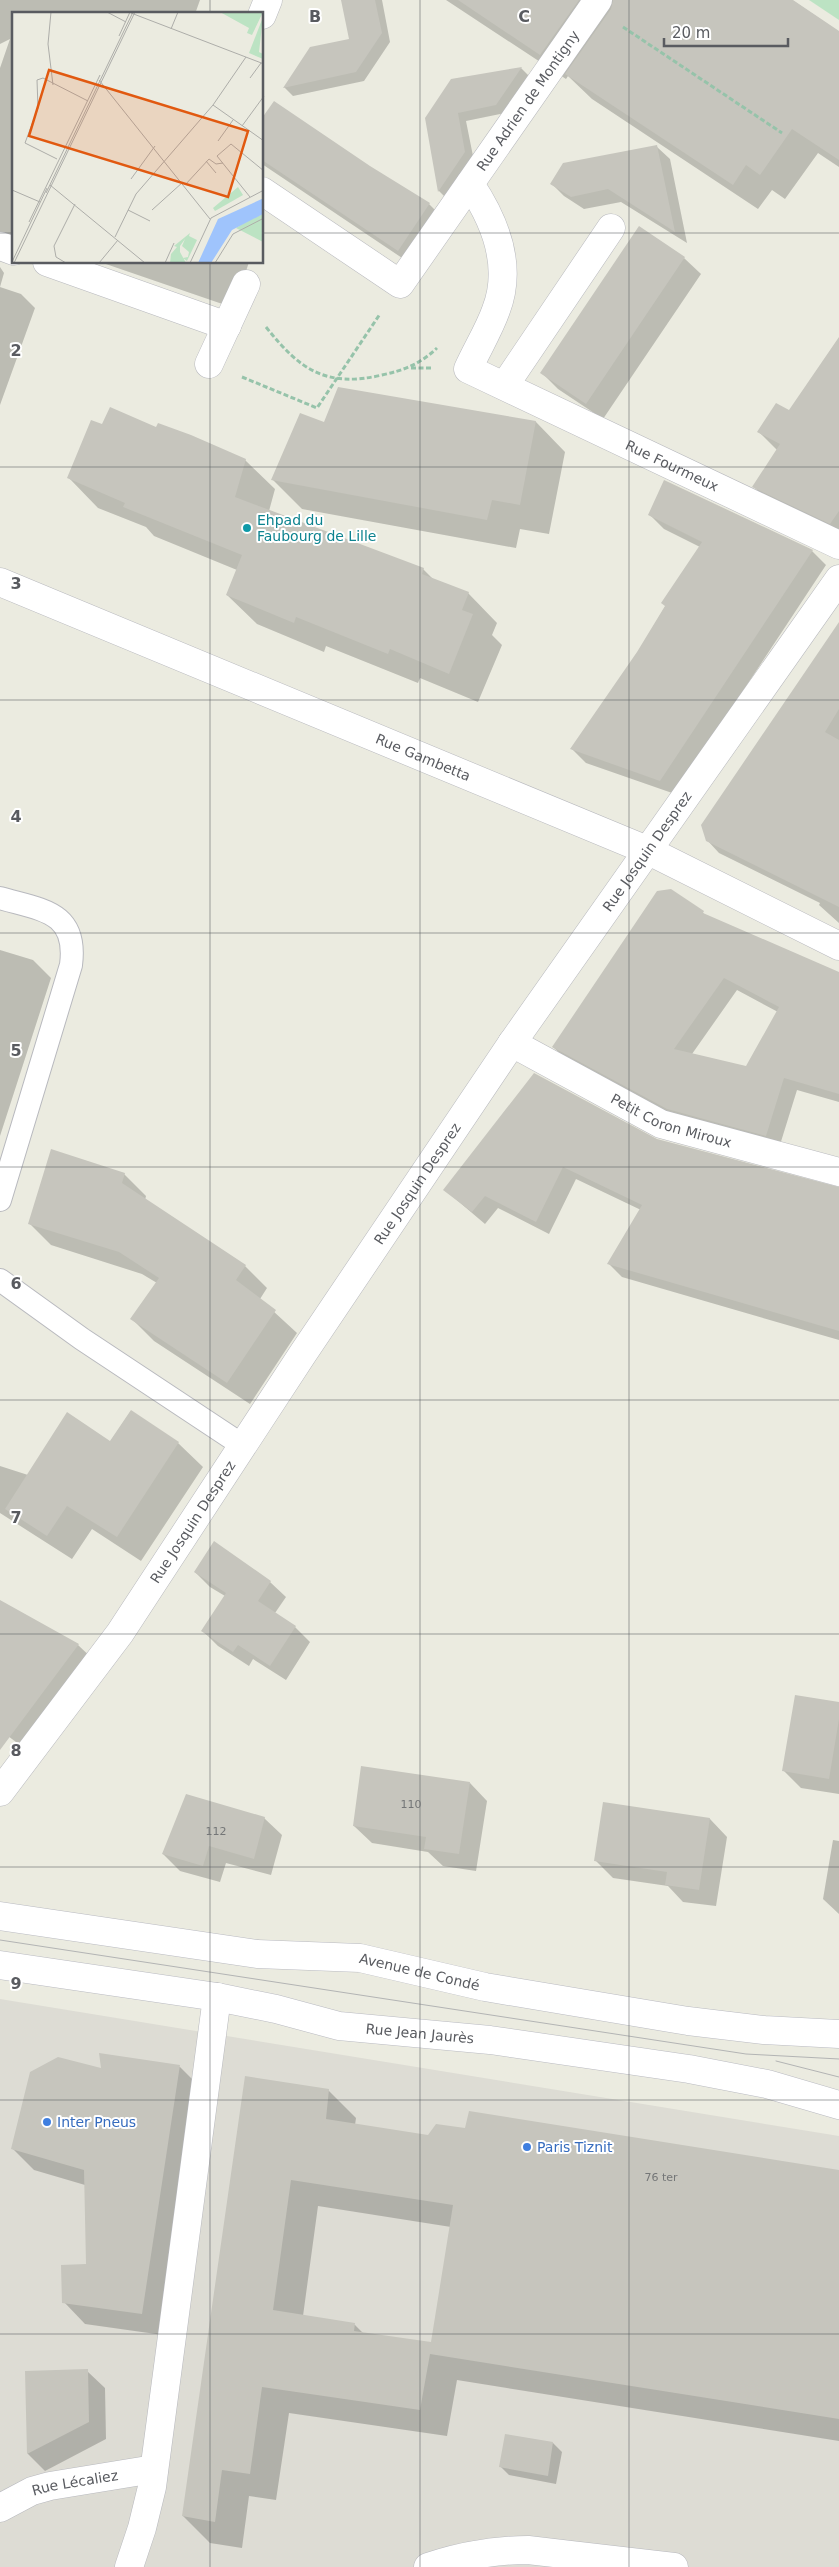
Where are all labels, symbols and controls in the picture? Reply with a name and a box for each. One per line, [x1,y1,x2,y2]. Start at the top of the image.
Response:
text: B [309,7,321,26]
text: C [518,7,530,26]
inset map [12,12,264,264]
scale bar [664,15,788,47]
text: 20 m [672,24,710,42]
street label: Rue Adrien de Montigny [473,27,582,174]
text: 2 [10,341,22,360]
street label: Rue Fourmeux [623,437,721,495]
place label: Ehpad du Faubourg de Lille [257,512,376,544]
marker: Ehpad du Faubourg de Lille [241,522,253,534]
text: 3 [10,574,22,593]
street label: Rue Gambetta [373,731,473,784]
street label: Rue Josquin Desprez [599,788,695,914]
text: 4 [10,807,22,826]
text: 5 [10,1041,22,1060]
street label: Petit Coron Miroux [608,1090,733,1151]
street label: Rue Josquin Desprez [371,1120,464,1247]
text: 6 [10,1274,22,1293]
street label: Rue Josquin Desprez [147,1458,239,1586]
text: 7 [10,1508,22,1527]
text: 8 [10,1741,22,1760]
house number: 110 [401,1798,422,1811]
house number: 112 [206,1825,227,1838]
street label: Avenue de Condé [358,1950,481,1994]
text: 9 [10,1974,22,1993]
street label: Rue Jean Jaurès [365,2021,475,2046]
place label: Inter Pneus [57,2114,136,2130]
marker: Inter Pneus [41,2116,53,2128]
place label: Paris Tiznit [537,2139,613,2155]
marker: Paris Tiznit [521,2141,533,2153]
house number: 76 ter [644,2171,678,2184]
street label: Rue Lécaliez [30,2467,119,2499]

